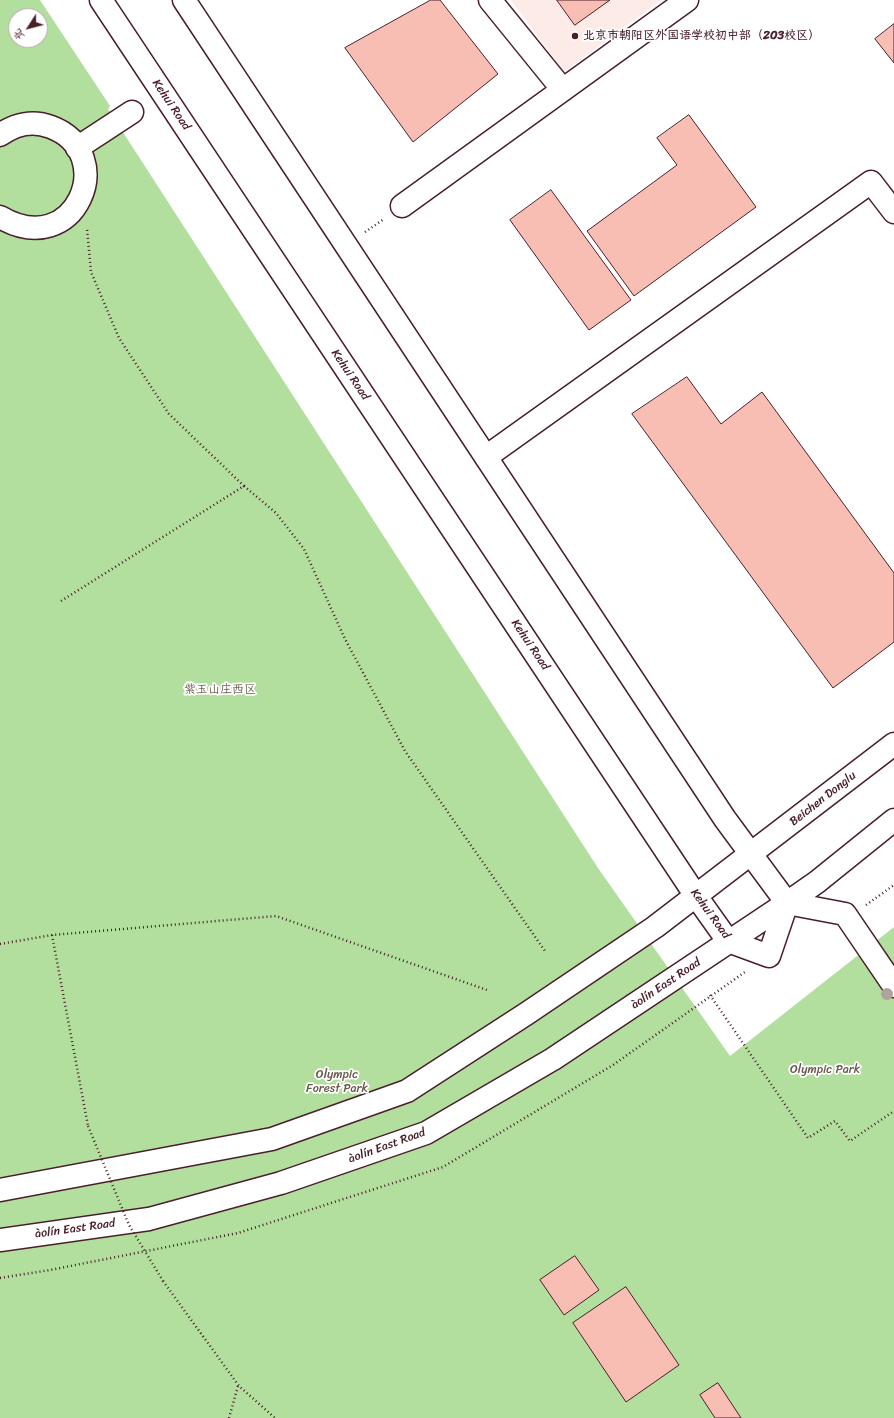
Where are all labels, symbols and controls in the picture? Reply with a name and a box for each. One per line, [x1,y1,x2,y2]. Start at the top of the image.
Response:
north arrow [8,8,48,48]
text: 北 [8,25,30,45]
place label: 北京市朝阳区外国语学校初中部（203校区） [583,29,820,43]
marker: 北京市朝阳区外国语学校初中部（203校区） [570,31,580,41]
street label: Kehui Road [149,77,193,133]
street label: Kehui Road [328,347,372,403]
street label: Kehui Road [508,617,552,673]
park label: 紫玉山庄西区 [184,683,256,697]
street label: Beichen Donglu [787,769,859,829]
street label: Kehui Road [687,886,733,942]
street label: àolín East Road [629,955,703,1013]
park label: Olympic Park [790,1063,860,1077]
park label: Olympic Forest Park [306,1068,368,1096]
street label: àolín East Road [347,1125,427,1167]
street label: àolín East Road [34,1216,116,1242]

